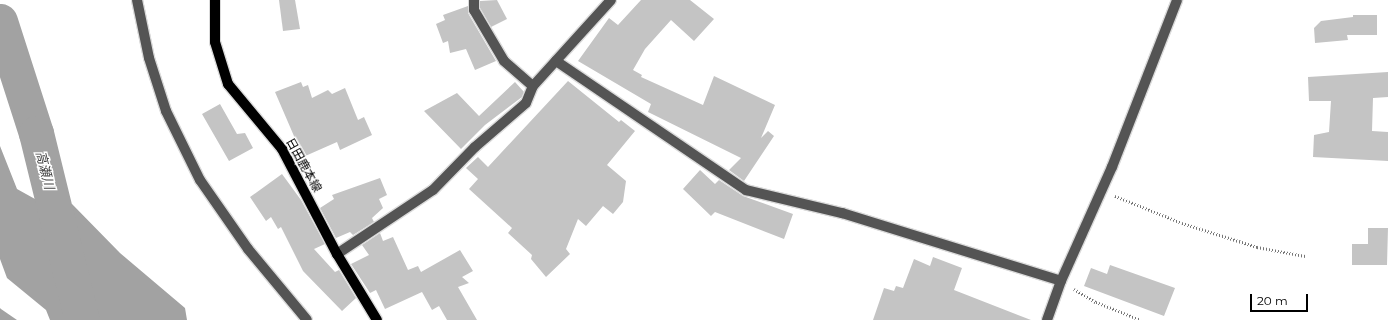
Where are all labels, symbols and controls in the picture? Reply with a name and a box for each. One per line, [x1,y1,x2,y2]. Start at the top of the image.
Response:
street label: 日田鹿本線 [283,135,325,195]
water label: 高瀬川 [33,149,57,191]
scale bar [1252,286,1310,312]
text: 20 m [1257,293,1288,308]

